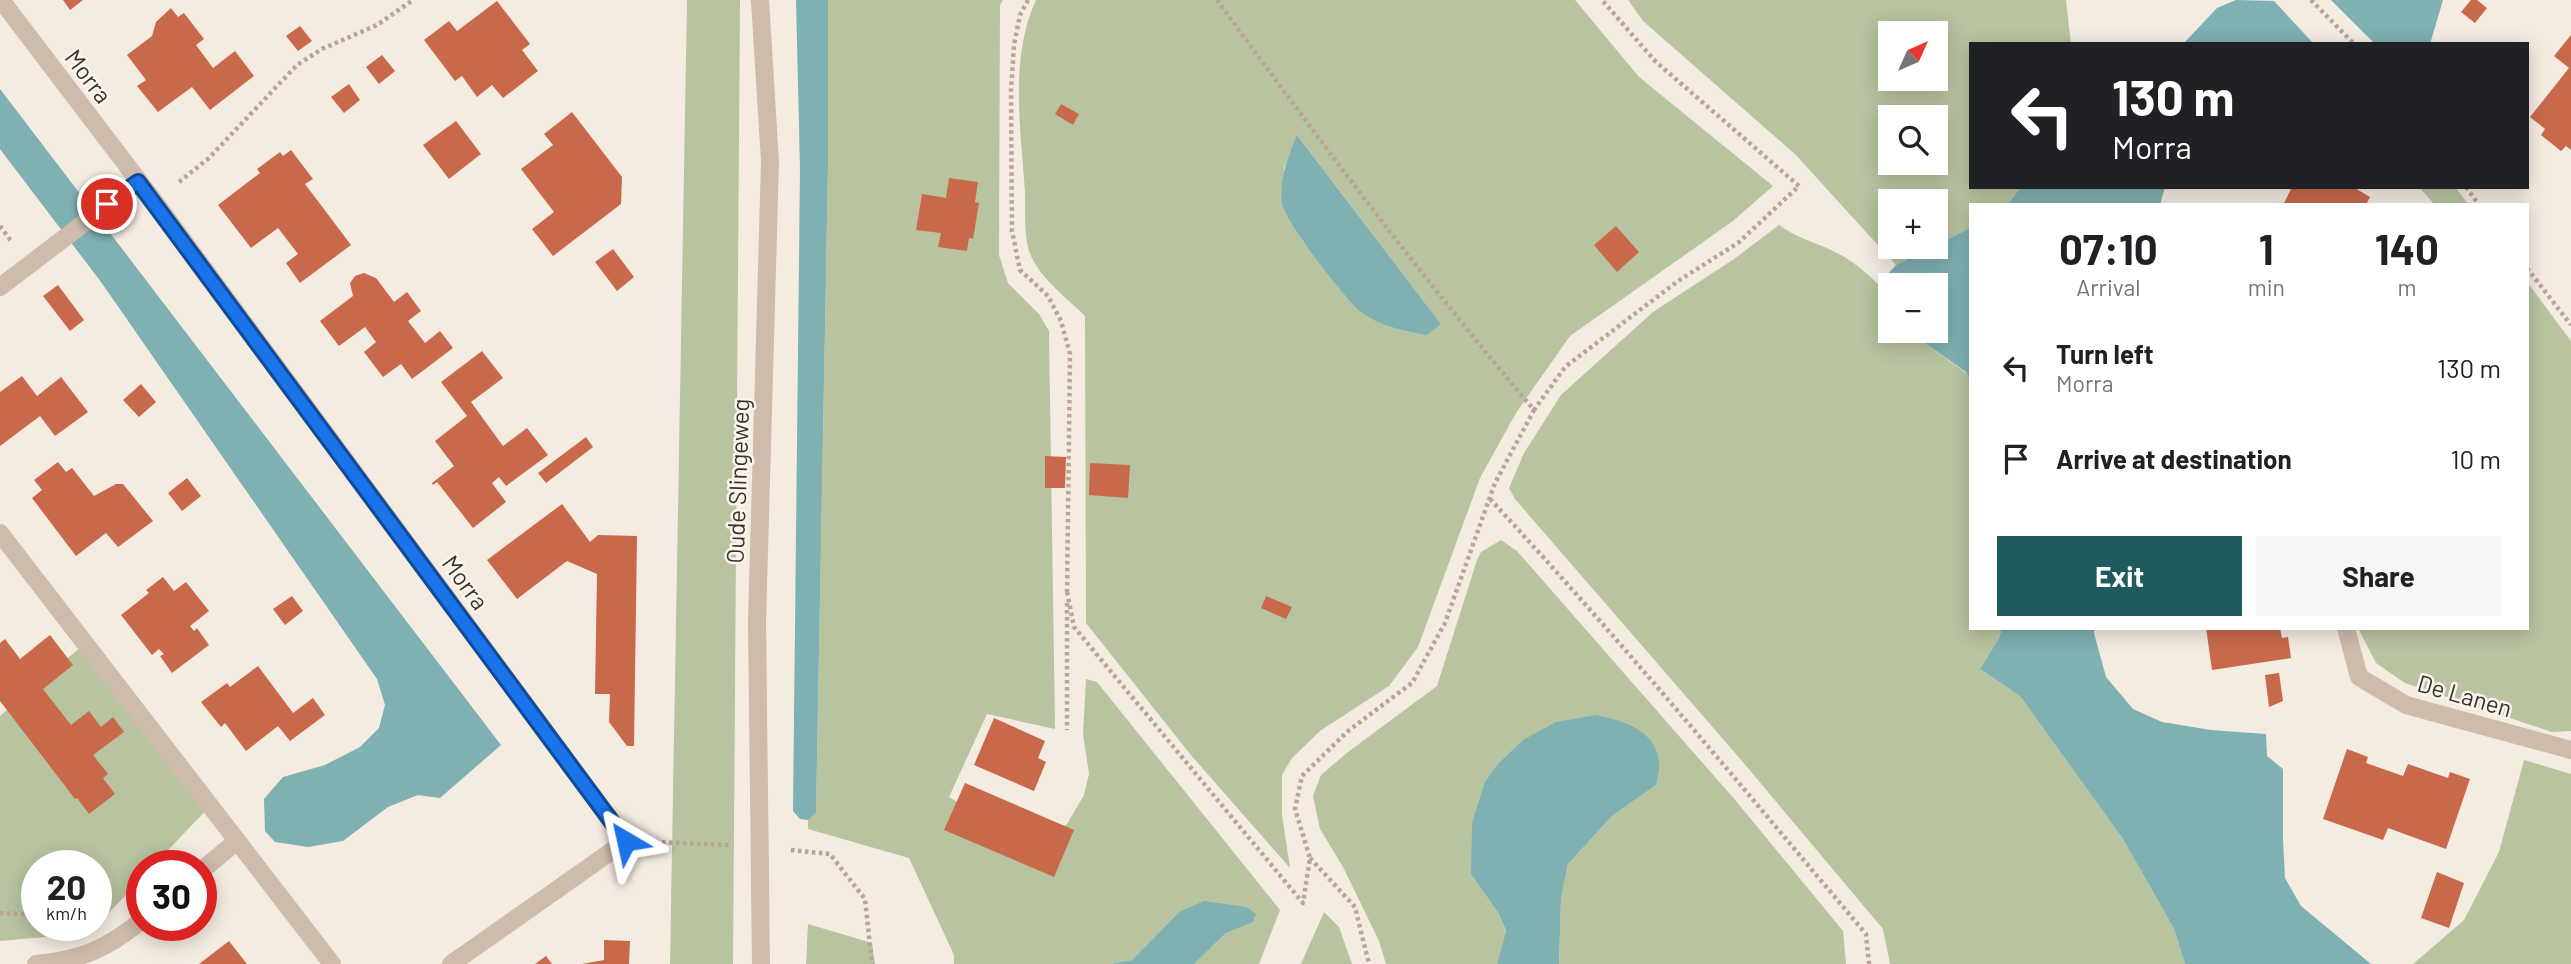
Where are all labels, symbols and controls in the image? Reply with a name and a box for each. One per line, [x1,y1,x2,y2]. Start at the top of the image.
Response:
north arrow [1878,21,1948,91]
map controls [1878,21,1948,343]
street label: Morra [59,43,119,109]
text: 130 m [2112,67,2234,126]
icon: left [1997,70,2088,161]
button: search [1878,105,1948,175]
text: Morra [2112,127,2192,165]
pin [77,174,137,234]
icon: arrive [88,185,126,223]
button: + [1878,189,1948,259]
text: 07:10 [2059,223,2158,273]
text: 1 [2259,223,2274,273]
text: 140 [2375,223,2439,273]
button: − [1878,273,1948,343]
text: Arrival [2076,273,2140,301]
text: min [2248,273,2285,301]
text: m [2397,273,2416,301]
text: Turn left [2056,338,2154,369]
icon: left [1997,349,2035,387]
text: 130 m [2437,352,2501,383]
text: Morra [2056,369,2113,397]
street label: Oude Slingeweg [720,398,754,564]
icon: arrive [1997,440,2035,478]
text: Arrive at destination [2056,443,2292,474]
text: 10 m [2451,443,2501,474]
button: Exit [1997,536,2242,616]
button: Share [2256,536,2501,616]
street label: Morra [437,549,495,615]
street label: De Lanen [2414,668,2516,722]
position arrow [589,804,663,878]
speed limit sign: 30 [126,850,217,941]
text: 20 [47,865,86,907]
text: km/h [46,902,87,924]

